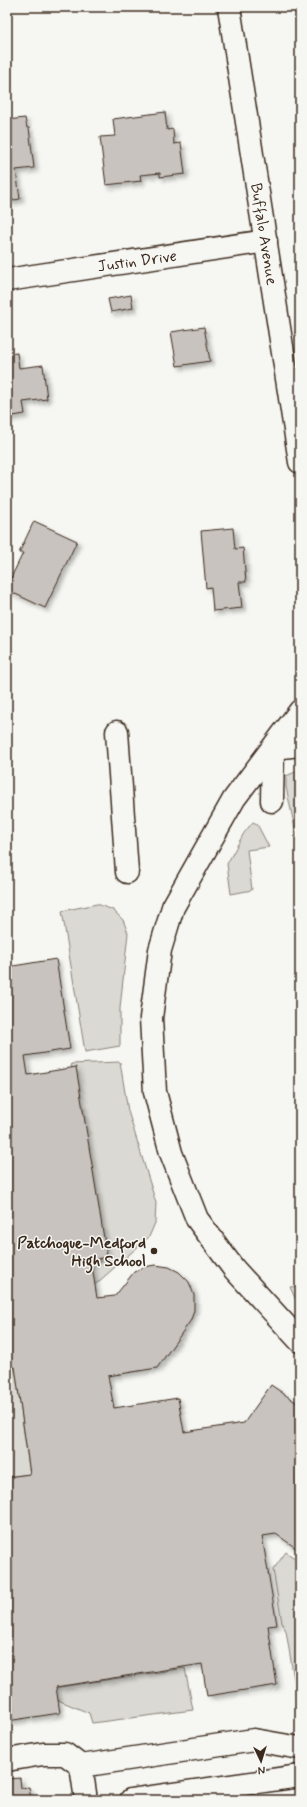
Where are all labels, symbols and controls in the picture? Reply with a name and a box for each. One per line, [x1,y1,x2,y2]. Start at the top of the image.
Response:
street label: Buffalo Avenue [245,182,282,287]
street label: Justin Drive [96,246,178,277]
place label: Patchogue-Medford High School [17,1233,146,1274]
marker: Patchogue-Medford High School [149,1246,159,1256]
north arrow [241,1741,281,1781]
text: N [257,1763,266,1777]

